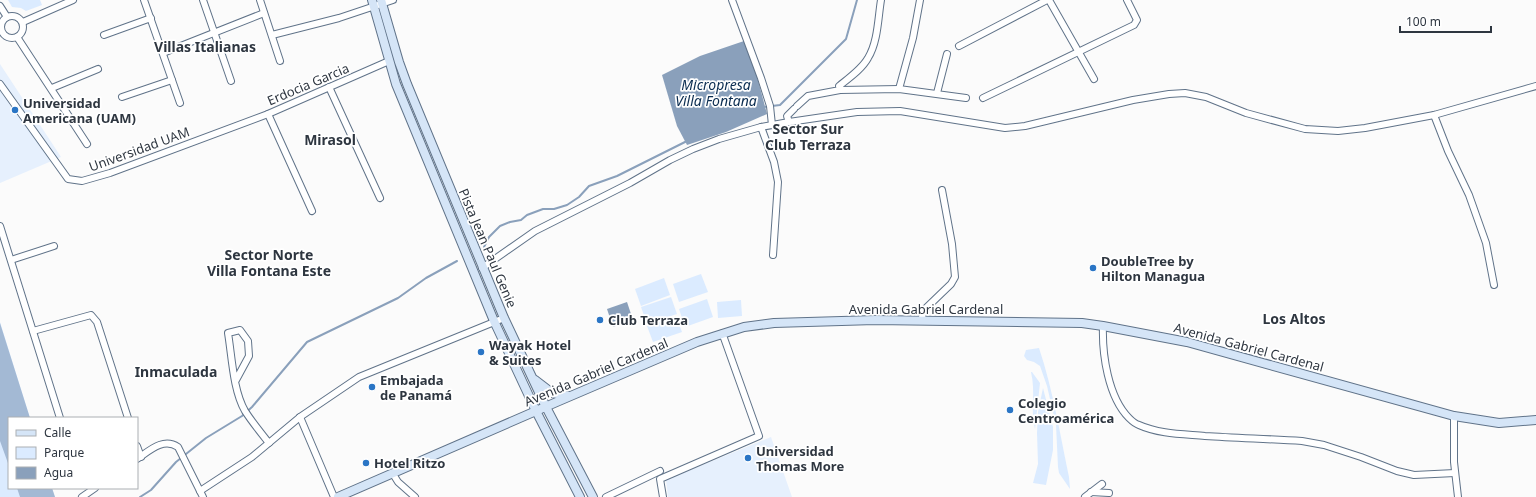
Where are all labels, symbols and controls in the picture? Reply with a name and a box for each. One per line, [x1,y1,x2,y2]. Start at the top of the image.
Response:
scale bar [1400,8,1491,34]
text: 100 m [1406,13,1441,30]
district label: Villas Italianas [154,37,256,56]
street label: Erdocia Garcia [264,59,352,109]
water label: Micropresa Villa Fontana [675,75,757,110]
place label: Universidad Americana (UAM) [23,94,136,127]
marker: Universidad Americana (UAM) [10,105,20,115]
district label: Sector Sur Club Terraza [765,119,851,154]
street label: Universidad UAM [86,122,192,176]
district label: Mirasol [304,130,356,149]
street label: Pista Jean Paul Genie [455,186,521,310]
district label: Sector Norte Villa Fontana Este [207,245,331,280]
place label: DoubleTree by Hilton Managua [1101,252,1205,285]
marker: DoubleTree by Hilton Managua [1088,263,1098,273]
street label: Avenida Gabriel Cardenal [849,300,1003,318]
district label: Los Altos [1263,309,1325,328]
place label: Club Terraza [608,311,688,329]
marker: Club Terraza [595,315,605,325]
street label: Avenida Gabriel Cardenal [1172,318,1326,376]
street label: Avenida Gabriel Cardenal [521,334,671,410]
place label: Wayak Hotel & Suites [489,336,571,369]
marker: Wayak Hotel & Suites [476,347,486,357]
district label: Inmaculada [135,362,217,381]
place label: Embajada de Panamá [380,371,452,404]
marker: Embajada de Panamá [367,382,377,392]
place label: Colegio Centroamérica [1018,394,1114,427]
marker: Colegio Centroamérica [1005,405,1015,415]
legend [8,417,138,489]
text: Calle [44,424,72,441]
place label: Universidad Thomas More [756,442,844,475]
text: Parque [44,444,85,461]
marker: Universidad Thomas More [743,453,753,463]
place label: Hotel Ritzo [374,454,445,472]
marker: Hotel Ritzo [361,458,371,468]
text: Agua [44,464,73,481]

